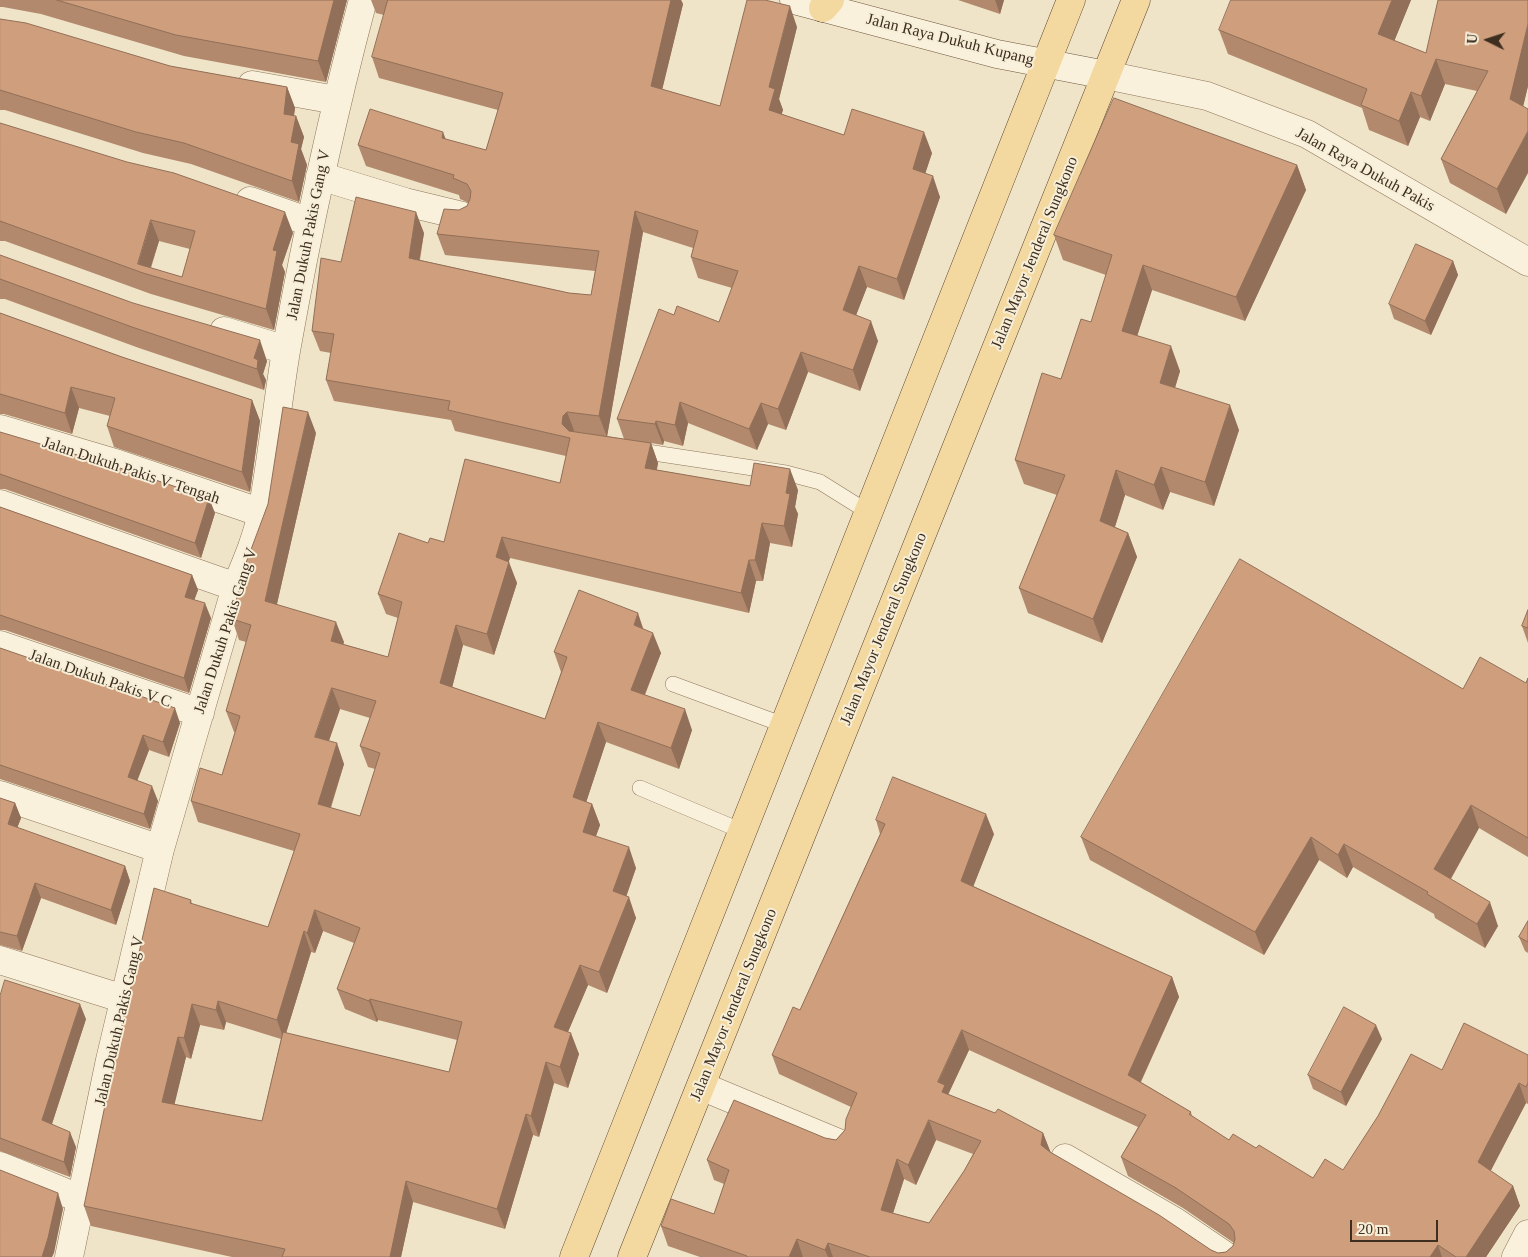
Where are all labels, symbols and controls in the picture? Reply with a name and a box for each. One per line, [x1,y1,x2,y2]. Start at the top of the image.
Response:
street label: Jalan Raya Dukuh Kupang [864,10,1036,70]
north arrow [1463,15,1513,65]
text: U [1465,33,1480,44]
street label: Jalan Raya Dukuh Pakis [1292,124,1438,216]
street label: Jalan Dukuh Pakis Gang V [283,148,335,322]
street label: Jalan Mayor Jenderal Sungkono [988,154,1082,352]
street label: Jalan Dukuh Pakis V Tengah [40,433,222,509]
street label: Jalan Mayor Jenderal Sungkono [837,530,931,728]
street label: Jalan Dukuh Pakis Gang V [190,546,262,716]
street label: Jalan Dukuh Pakis V C [26,646,174,712]
street label: Jalan Mayor Jenderal Sungkono [687,906,781,1104]
street label: Jalan Dukuh Pakis Gang V [91,934,149,1108]
scale bar [1353,1210,1440,1242]
text: 20 m [1358,1221,1388,1237]

